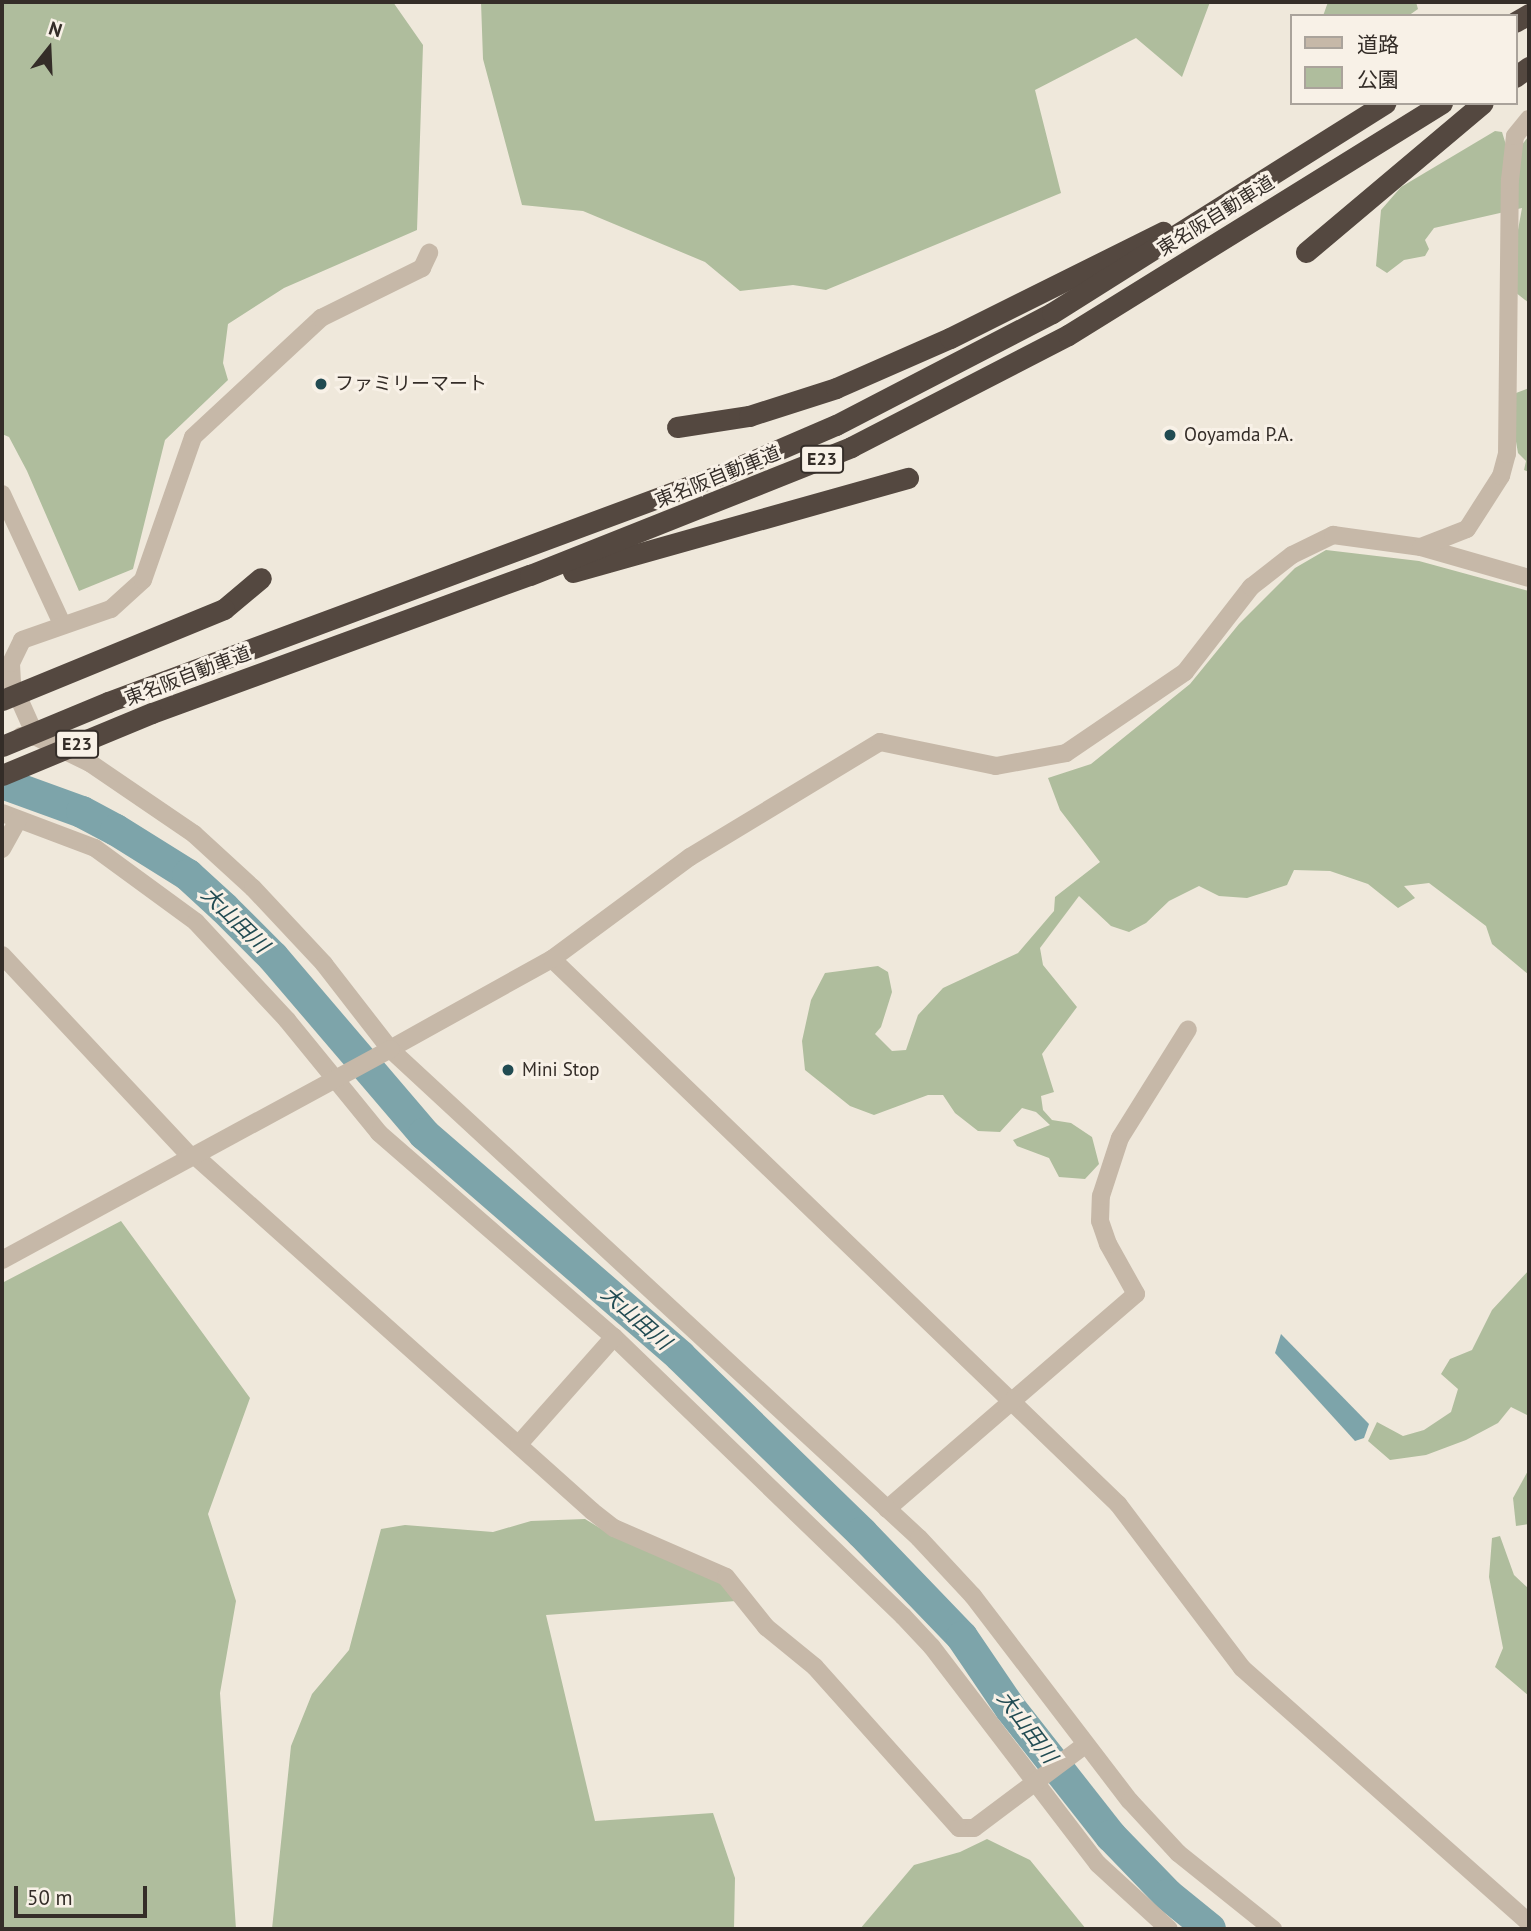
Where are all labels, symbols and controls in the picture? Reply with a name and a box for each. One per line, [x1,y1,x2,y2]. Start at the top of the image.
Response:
north arrow [14,14,84,84]
legend [1290,14,1517,105]
text: N [46,16,65,42]
text: 道路 [1357,31,1399,58]
text: 公園 [1357,66,1399,93]
street label: 東名阪自動車道 [1154,171,1278,261]
place label: ファミリーマート [335,373,487,395]
marker: ファミリーマート [313,376,329,392]
place label: Ooyamda P.A. [1184,424,1293,446]
marker: Ooyamda P.A. [1162,427,1178,443]
street label: 東名阪自動車道 [652,442,784,512]
road number: E23 [799,444,845,474]
street label: 東名阪自動車道 [122,642,254,710]
road number: E23 [54,730,100,758]
water label: 大山田川 [196,882,274,958]
place label: Mini Stop [522,1059,599,1081]
marker: Mini Stop [500,1062,516,1078]
water label: 大山田川 [596,1281,676,1355]
water label: 大山田川 [992,1686,1062,1768]
scale bar [18,1871,150,1915]
text: 50 m [27,1884,73,1911]

